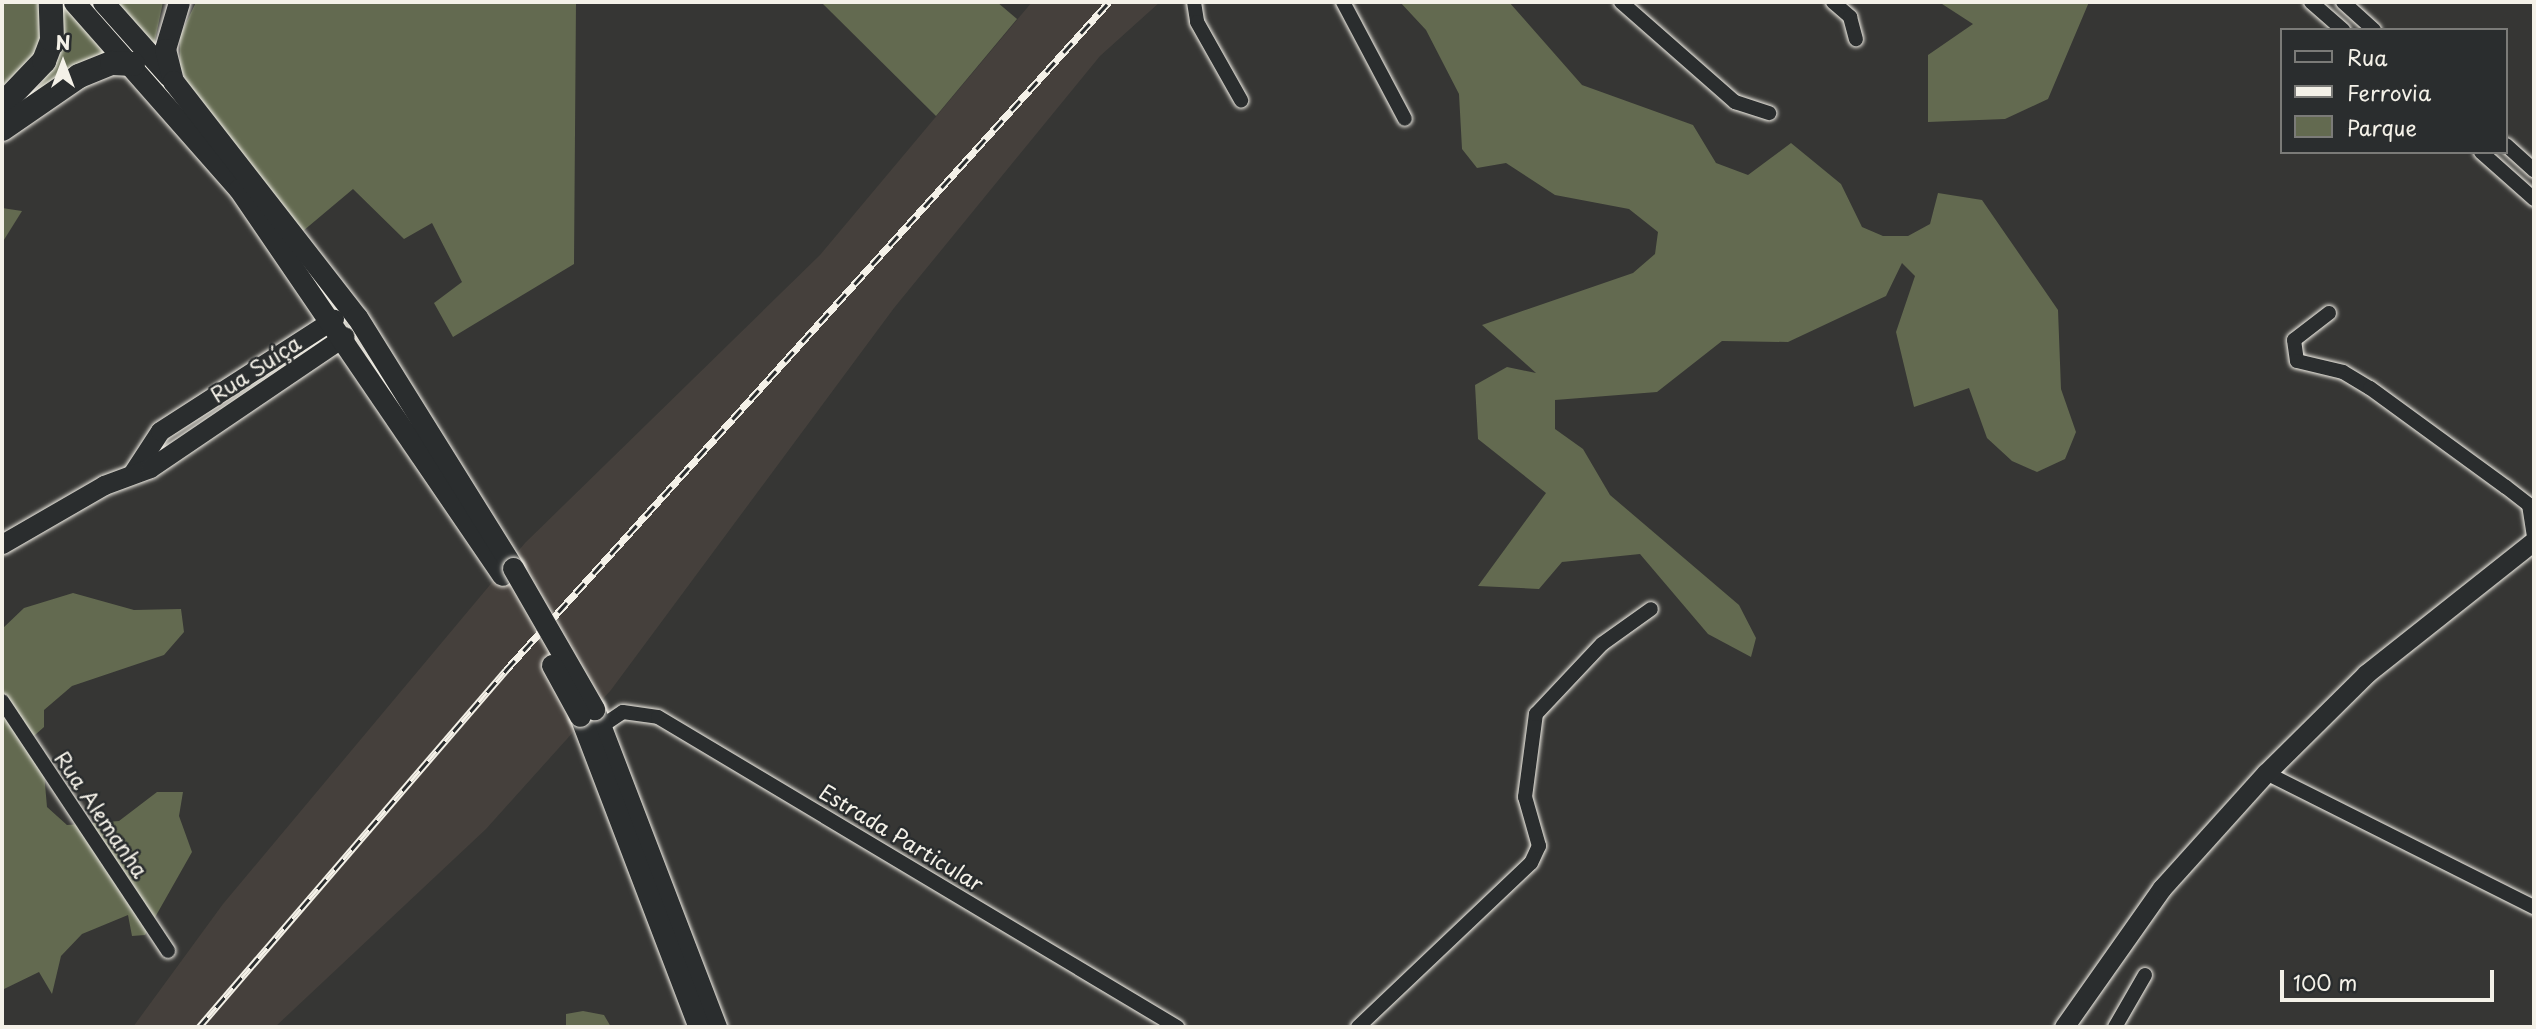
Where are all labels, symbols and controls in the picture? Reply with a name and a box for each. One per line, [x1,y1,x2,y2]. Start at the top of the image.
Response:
north arrow [28,28,98,98]
text: N [55,28,71,56]
legend [2280,28,2508,154]
text: Rua [2347,41,2387,73]
text: Ferrovia [2347,76,2431,108]
text: Parque [2347,111,2417,143]
street label: Rua Suíça [205,329,305,407]
street label: Rua Alemanha [50,745,154,883]
street label: Estrada Particular [815,778,989,896]
scale bar [2284,956,2498,1000]
text: 100 m [2293,966,2357,998]

